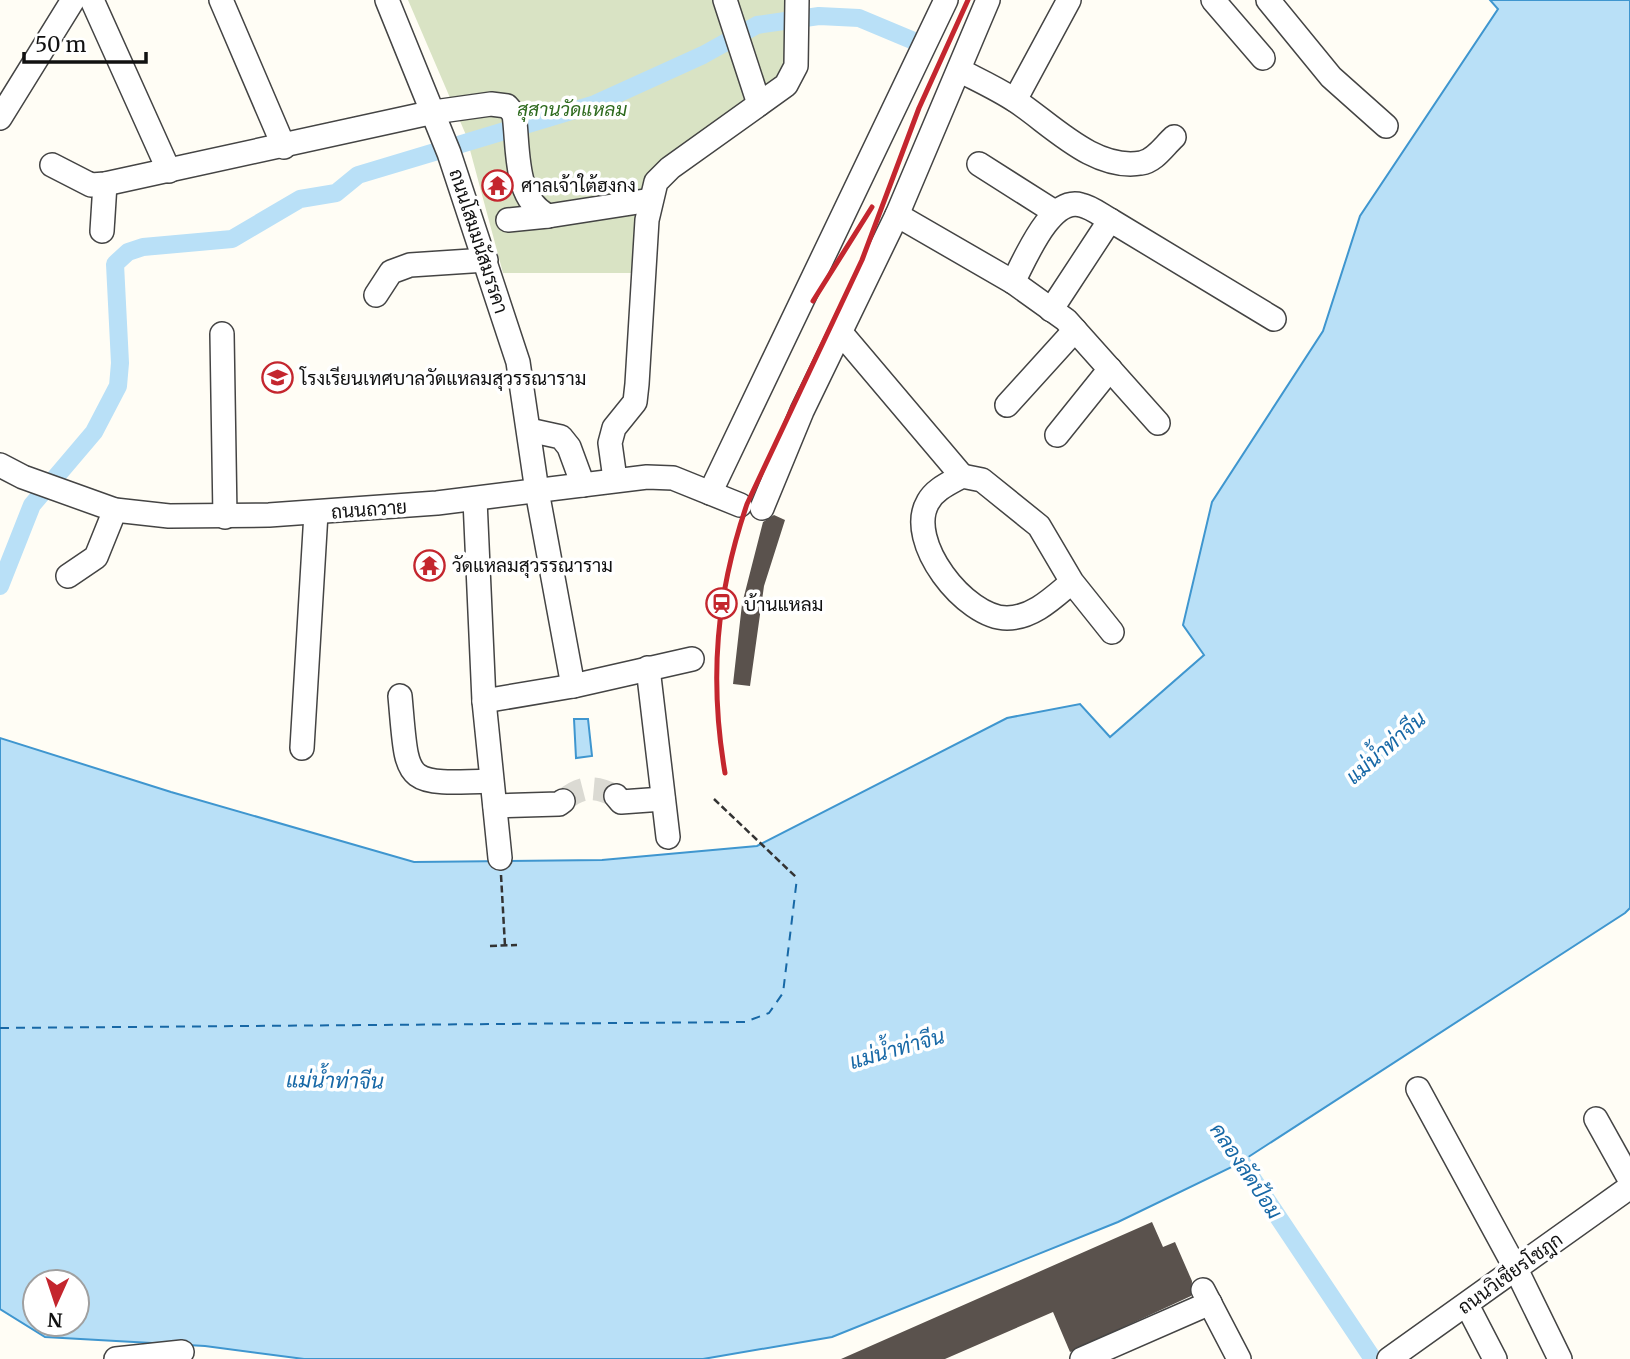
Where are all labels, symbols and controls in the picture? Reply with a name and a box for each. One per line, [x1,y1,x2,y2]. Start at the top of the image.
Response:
scale bar [24,21,147,65]
text: 50 m [35,31,86,58]
park label: สุสานวัดแหลม [517,97,627,122]
street label: ถนนโสมมนัสมรรคา [444,166,514,316]
temple icon: ศาลเจ้าใต้ฮงกง [481,168,515,202]
place label: ศาลเจ้าใต้ฮงกง [521,173,636,197]
school or university icon: โรงเรียนเทศบาลวัดแหลมสุวรรณาราม [260,361,294,395]
place label: โรงเรียนเทศบาลวัดแหลมสุวรรณาราม [299,366,586,391]
street label: ถนนถวาย [330,494,408,524]
temple icon: วัดแหลมสุวรรณาราม [412,548,446,582]
place label: วัดแหลมสุวรรณาราม [452,553,613,578]
station icon: บ้านแหลม [704,587,738,621]
place label: บ้านแหลม [744,592,823,616]
water label: แม่น้ำท่าจีน [1337,702,1432,790]
water label: แม่น้ำท่าจีน [845,1018,948,1075]
water label: แม่น้ำท่าจีน [286,1062,385,1095]
water label: คลองลัดป้อม [1204,1117,1289,1224]
street label: ถนนวิเชียรโชฎก [1453,1227,1568,1320]
north arrow [21,1268,91,1338]
text: N [47,1308,63,1332]

